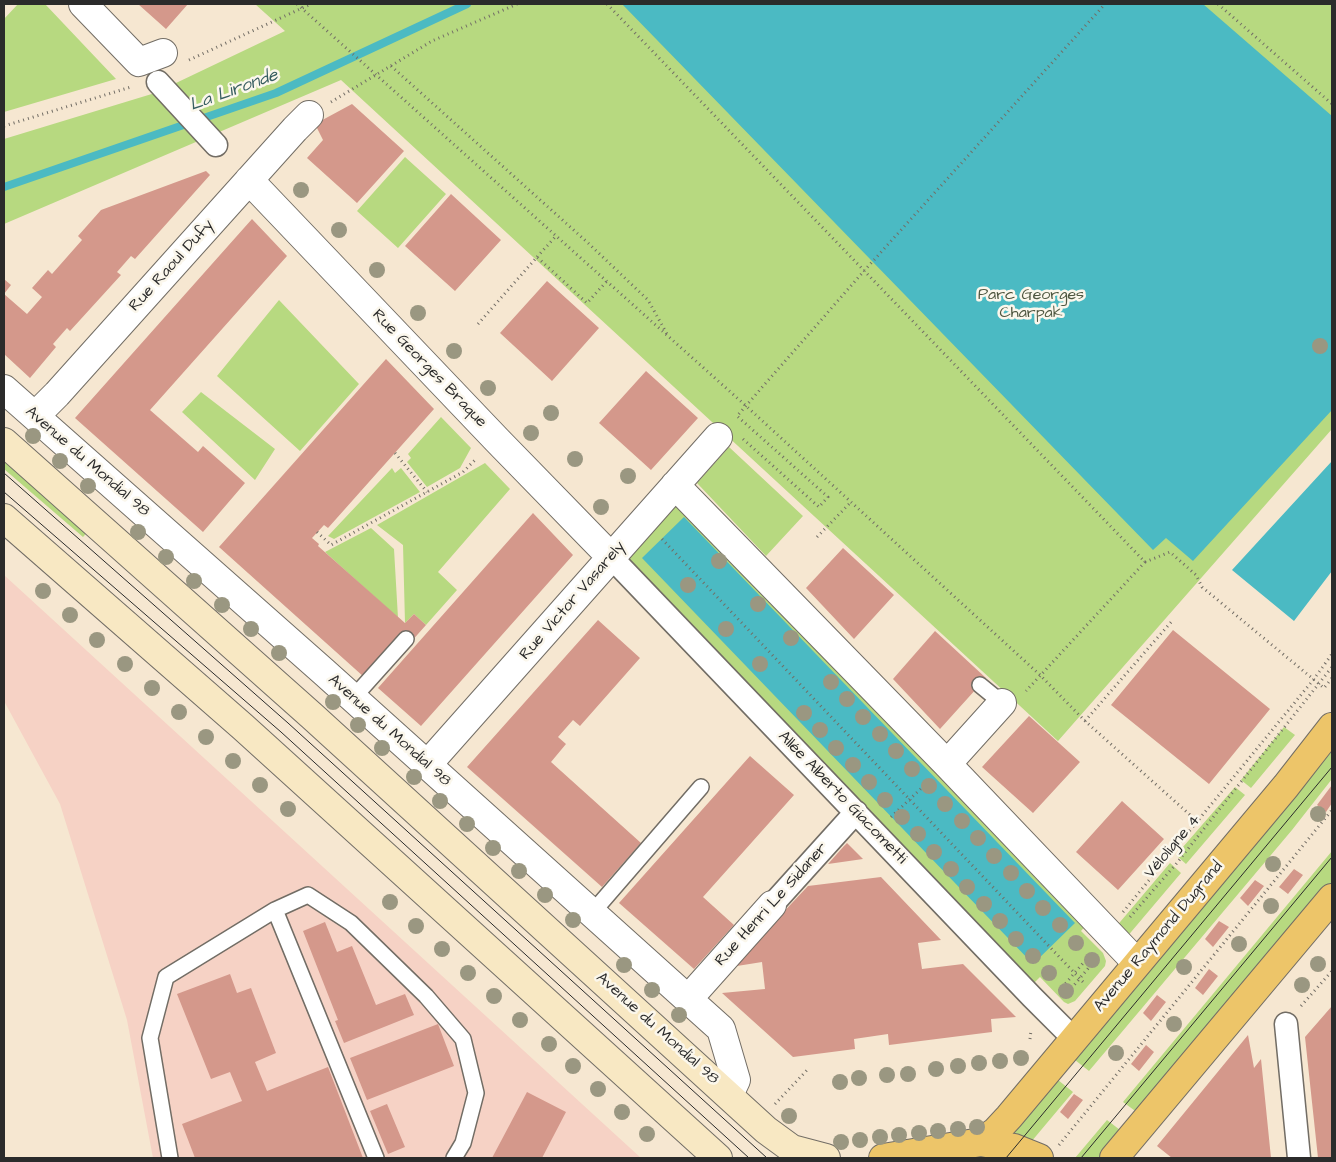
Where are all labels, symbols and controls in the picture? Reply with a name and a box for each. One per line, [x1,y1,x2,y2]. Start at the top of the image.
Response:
water label: La Lironde [187,65,281,117]
street label: Rue Raoul Dufy [126,216,218,316]
park label: Parc Georges Charpak [978,286,1084,324]
street label: Rue Georges Braque [368,306,490,432]
street label: Avenue du Mondial 98 [21,403,153,521]
street label: Rue Victor Vasarely [516,538,630,664]
street label: Avenue du Mondial 98 [324,671,454,791]
street label: Allée Alberto Giacometti [773,728,911,868]
street label: Véloligne 4 [1141,811,1205,883]
street label: Rue Henri Le Sidaner [712,839,832,971]
street label: Avenue Raymond Dugrand [1090,858,1228,1016]
street label: Avenue du Mondial 98 [592,969,722,1089]

